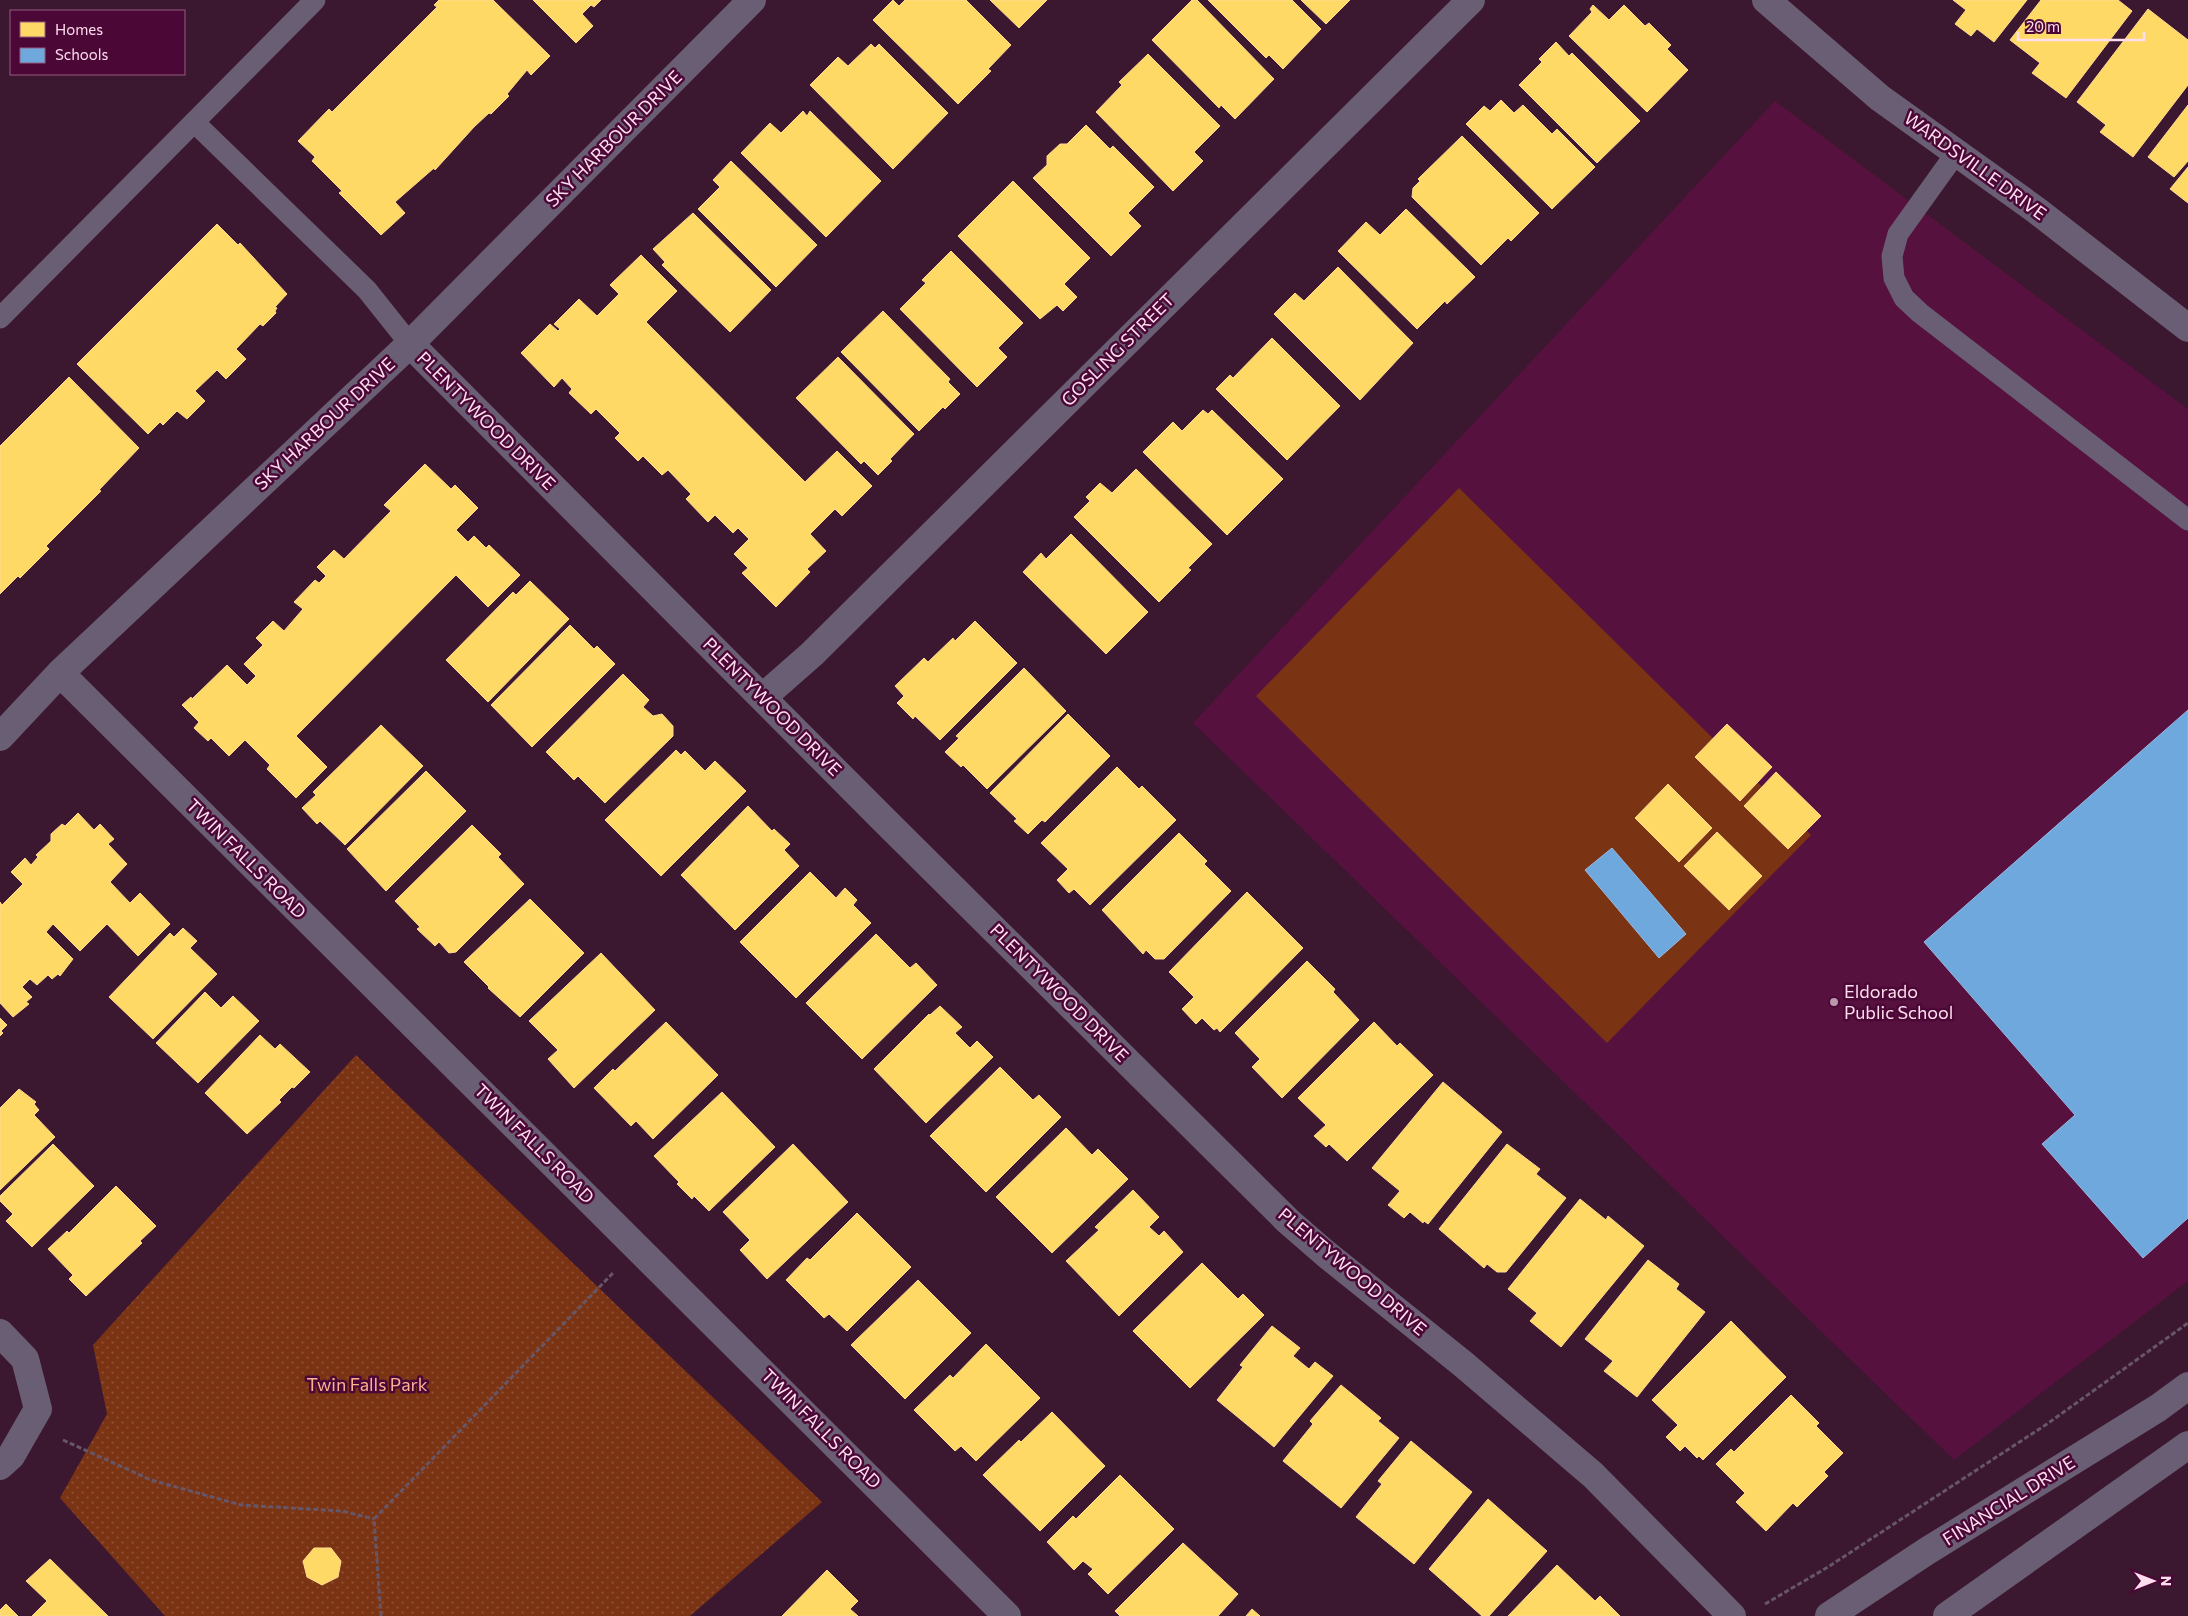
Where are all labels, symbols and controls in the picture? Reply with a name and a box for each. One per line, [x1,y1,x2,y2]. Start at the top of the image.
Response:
legend [10,10,185,75]
scale bar [2018,10,2144,42]
text: 20 m [2026,17,2060,35]
text: Homes [55,20,103,38]
text: Schools [55,45,109,63]
street label: SKY HARBOUR DRIVE [540,65,686,211]
street label: WARDSVILLE DRIVE [1900,106,2051,224]
street label: GOSLING STREET [1056,288,1178,410]
street label: PLENTYWOOD DRIVE [413,347,560,494]
street label: SKY HARBOUR DRIVE [249,352,399,494]
street label: PLENTYWOOD DRIVE [699,633,846,780]
street label: TWIN FALLS ROAD [182,794,311,923]
street label: PLENTYWOOD DRIVE [986,919,1133,1066]
place label: Eldorado Public School [1844,980,1953,1023]
marker: Eldorado Public School [1828,996,1840,1008]
street label: TWIN FALLS ROAD [470,1079,599,1208]
street label: PLENTYWOOD DRIVE [1274,1203,1431,1340]
street label: TWIN FALLS ROAD [757,1364,886,1493]
park label: Twin Falls Park [307,1373,428,1395]
street label: FINANCIAL DRIVE [1938,1451,2079,1550]
north arrow [2128,1556,2178,1606]
text: N [2158,1576,2175,1586]

